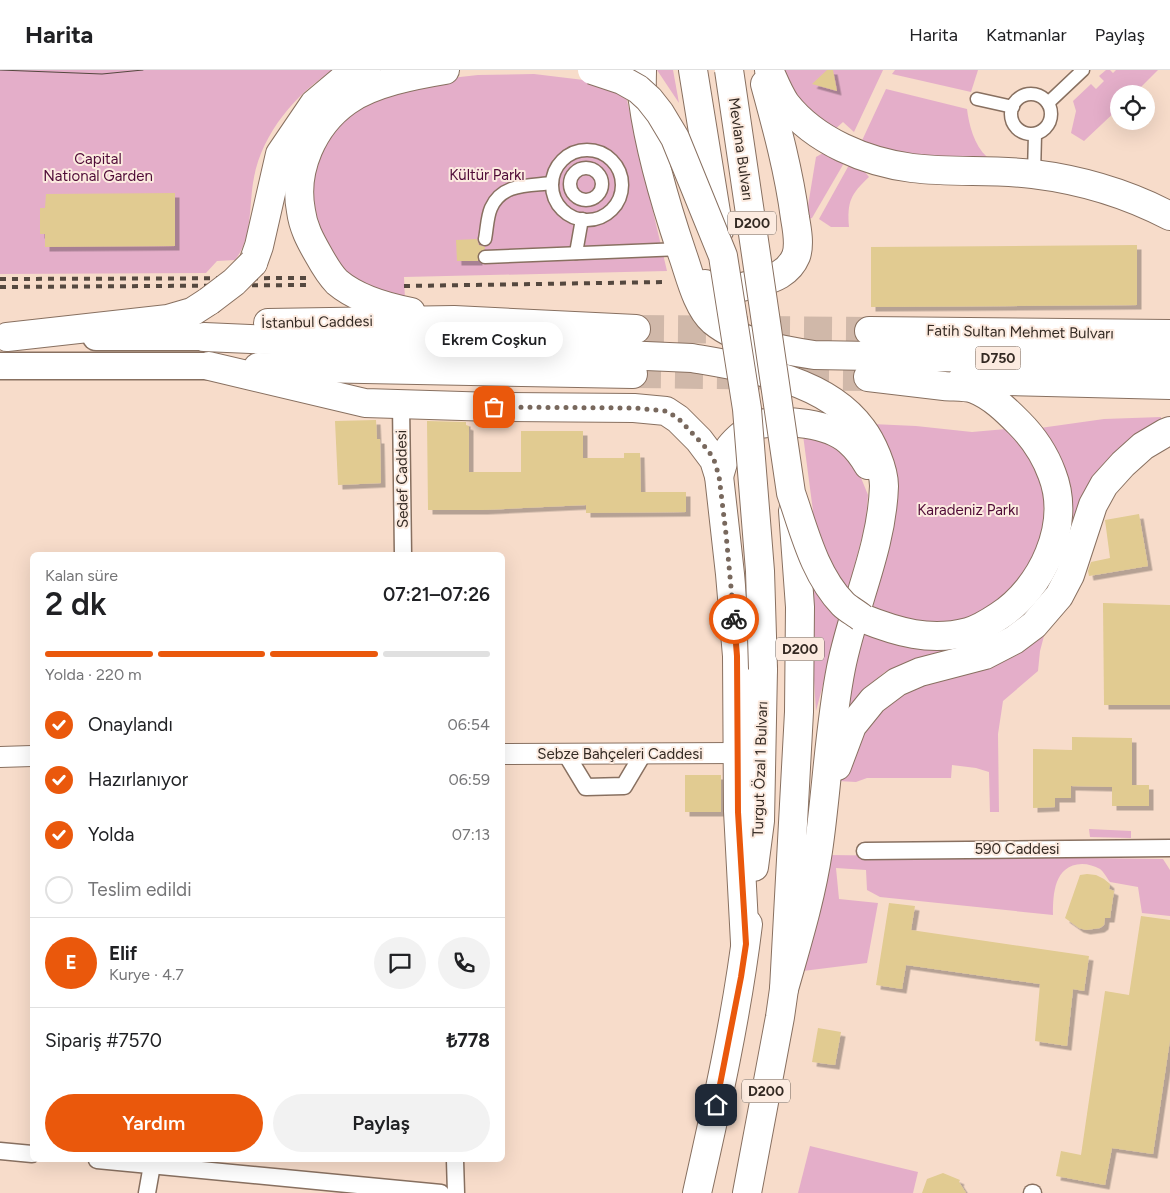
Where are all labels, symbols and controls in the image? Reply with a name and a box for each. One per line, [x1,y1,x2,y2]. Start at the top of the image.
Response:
text: Harita [25,20,93,49]
text: Harita [909,24,958,46]
text: Katmanlar [986,24,1067,46]
text: Paylaş [1095,24,1145,46]
map controls [1110,85,1155,130]
button: locate [1110,85,1155,130]
street label: Mevlana Bulvarı [725,96,757,202]
park label: Capital National Garden [43,150,153,185]
park label: Kültür Parkı [449,166,525,184]
road number: D200 [728,212,776,234]
street label: İstanbul Caddesi [261,312,373,332]
street label: Fatih Sultan Mehmet Bulvarı [926,321,1114,343]
callout: Ekrem Coşkun [425,322,563,357]
text: Ekrem Coşkun [442,330,546,349]
road number: D750 [976,346,1020,370]
pin [473,386,515,428]
icon: bag [480,393,508,421]
street label: Sedef Caddesi [392,430,412,528]
park label: Karadeniz Parkı [917,501,1019,519]
text: Kalan süre [45,566,118,585]
text: 07:21–07:26 [383,583,490,606]
text: 2 dk [45,585,106,623]
courier [709,594,759,644]
icon: bike [720,605,748,633]
road number: D200 [776,638,824,660]
text: Yolda · 220 m [45,665,142,684]
street label: Turgut Özal 1 Bulvarı [749,701,771,837]
icon: check [45,711,73,739]
text: Onaylandı [88,713,173,736]
text: 06:54 [448,715,490,734]
street label: Sebze Bahçeleri Caddesi [537,745,703,763]
icon: check [45,766,73,794]
text: Hazırlanıyor [88,768,188,791]
text: 06:59 [448,770,490,789]
icon: check [45,821,73,849]
text: Yolda [88,823,134,846]
text: 07:13 [452,825,490,844]
street label: 590 Caddesi [974,840,1060,858]
text: Teslim edildi [88,878,192,901]
button: chat [374,937,426,989]
button: phone [438,937,490,989]
text: Elif [109,942,137,965]
text: E [65,951,77,974]
text: Kurye · 4.7 [109,965,184,984]
text: Sipariş #7570 [45,1029,162,1052]
text: ₺778 [446,1029,490,1052]
road number: D200 [742,1079,790,1102]
pin [695,1084,737,1126]
icon: home [702,1091,730,1119]
button: Yardım [45,1094,263,1152]
button: Paylaş [273,1094,490,1152]

